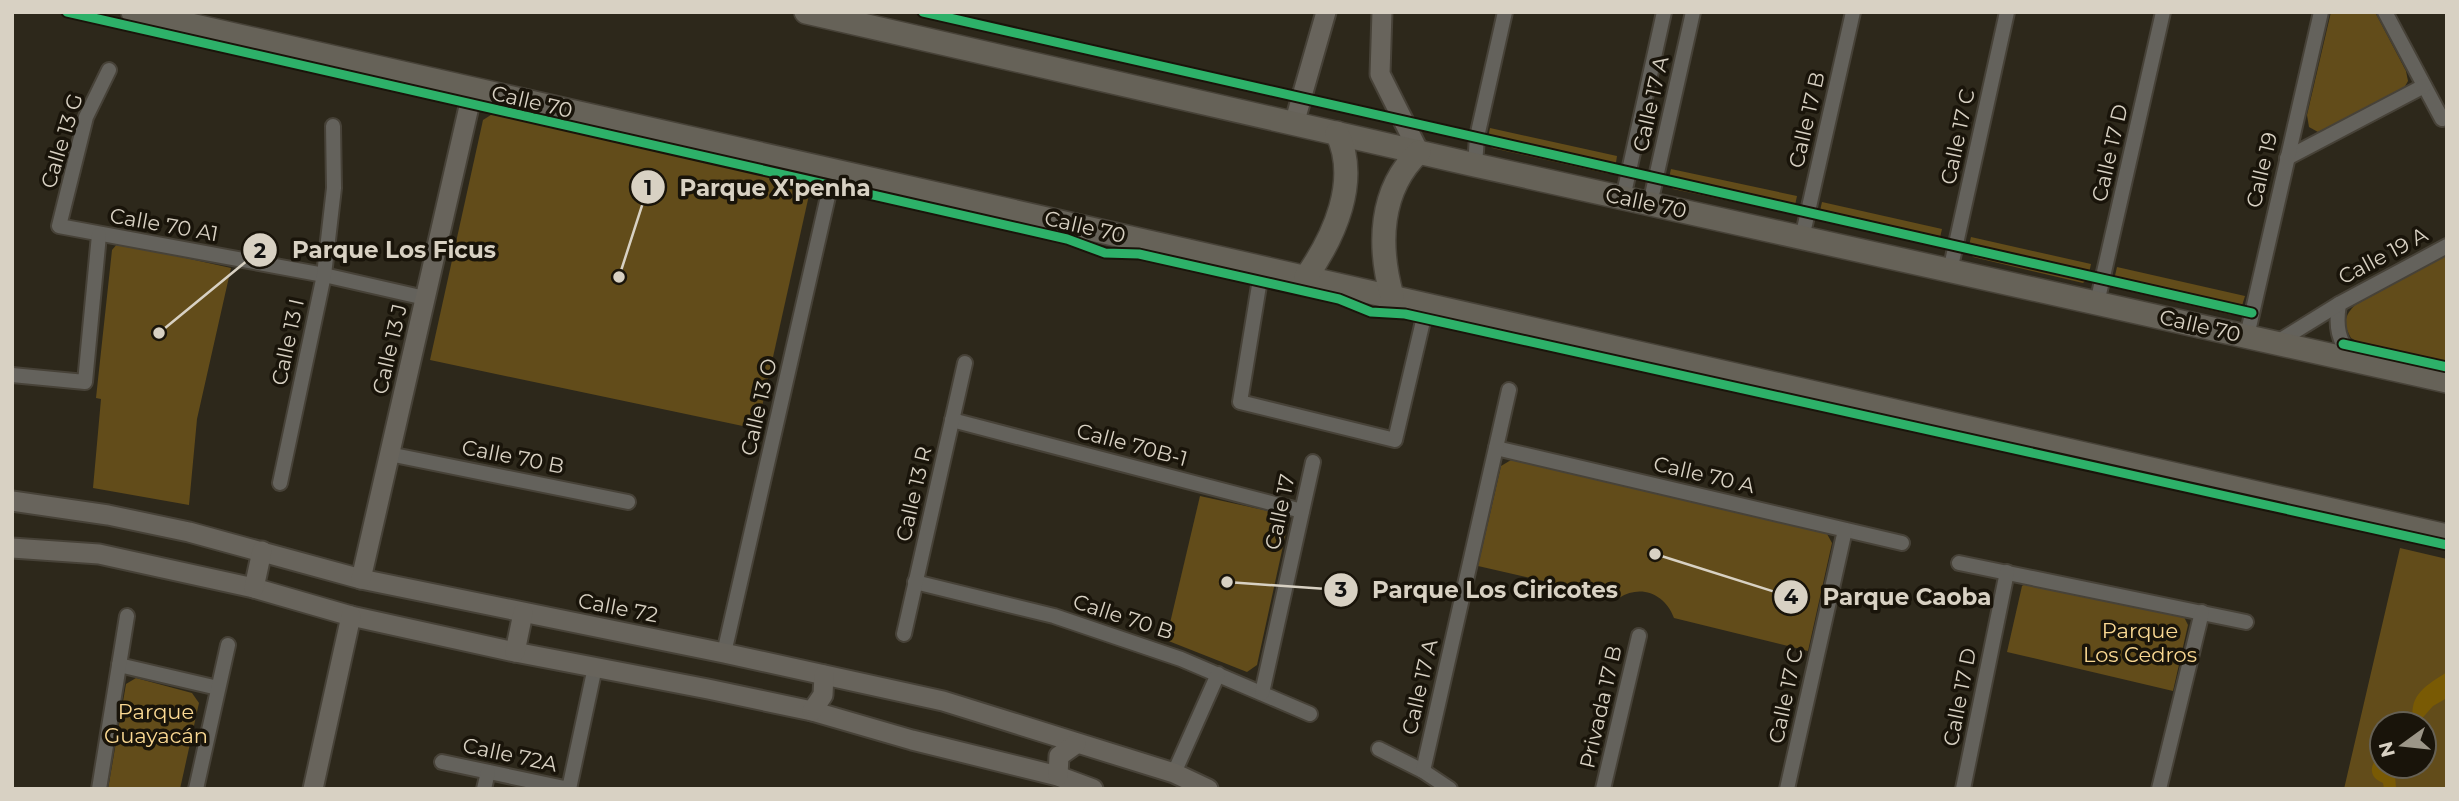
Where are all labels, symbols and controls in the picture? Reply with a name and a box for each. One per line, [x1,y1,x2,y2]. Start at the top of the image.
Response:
street label: Calle 17 A [1627,53,1674,154]
street label: Calle 17 B [1783,69,1830,170]
street label: Calle 70 [489,80,575,123]
street label: Calle 17 C [1935,87,1980,187]
street label: Calle 13 G [35,90,88,191]
street label: Calle 17 D [2086,102,2133,204]
street label: Calle 19 [2241,130,2282,210]
callout: Parque X'penha [631,165,885,209]
text: Parque X'penha [679,174,871,202]
text: 1 [644,175,652,200]
street label: Calle 70 [1603,182,1689,223]
street label: Calle 70 A1 [108,203,220,246]
street label: Calle 70 [1042,205,1128,248]
street label: Calle 19 A [2334,221,2433,289]
callout: Parque Los Ficus [243,228,510,272]
text: Parque Los Ficus [292,236,496,264]
text: 2 [254,238,266,263]
street label: Calle 13 I [266,296,309,387]
street label: Calle 13 J [367,301,412,397]
street label: Calle 70 [2157,304,2243,347]
street label: Calle 13 O [735,356,782,458]
street label: Calle 70B-1 [1074,418,1190,471]
street label: Calle 70 B [460,434,566,479]
street label: Calle 13 R [890,444,937,544]
street label: Calle 70 A [1651,451,1758,498]
street label: Calle 17 [1259,472,1300,552]
callout: Parque Los Ciricotes [1323,568,1632,612]
callout: Parque Caoba [1773,575,2005,619]
text: Parque Los Ciricotes [1372,576,1618,604]
text: 3 [1334,577,1347,602]
text: Parque Caoba [1823,583,1991,611]
text: 4 [1784,584,1799,609]
street label: Calle 72 [576,588,660,628]
street label: Calle 70 B [1070,589,1176,644]
park label: Parque Los Cedros [2083,618,2197,667]
street label: Calle 17 A [1396,636,1443,737]
street label: Privada 17 B [1574,643,1627,771]
street label: Calle 17 C [1763,646,1808,746]
street label: Calle 17 D [1938,646,1981,748]
park label: Parque Guayacán [104,699,208,748]
north arrow [2368,710,2438,780]
street label: Calle 72A [461,732,561,777]
text: N [2374,739,2400,760]

